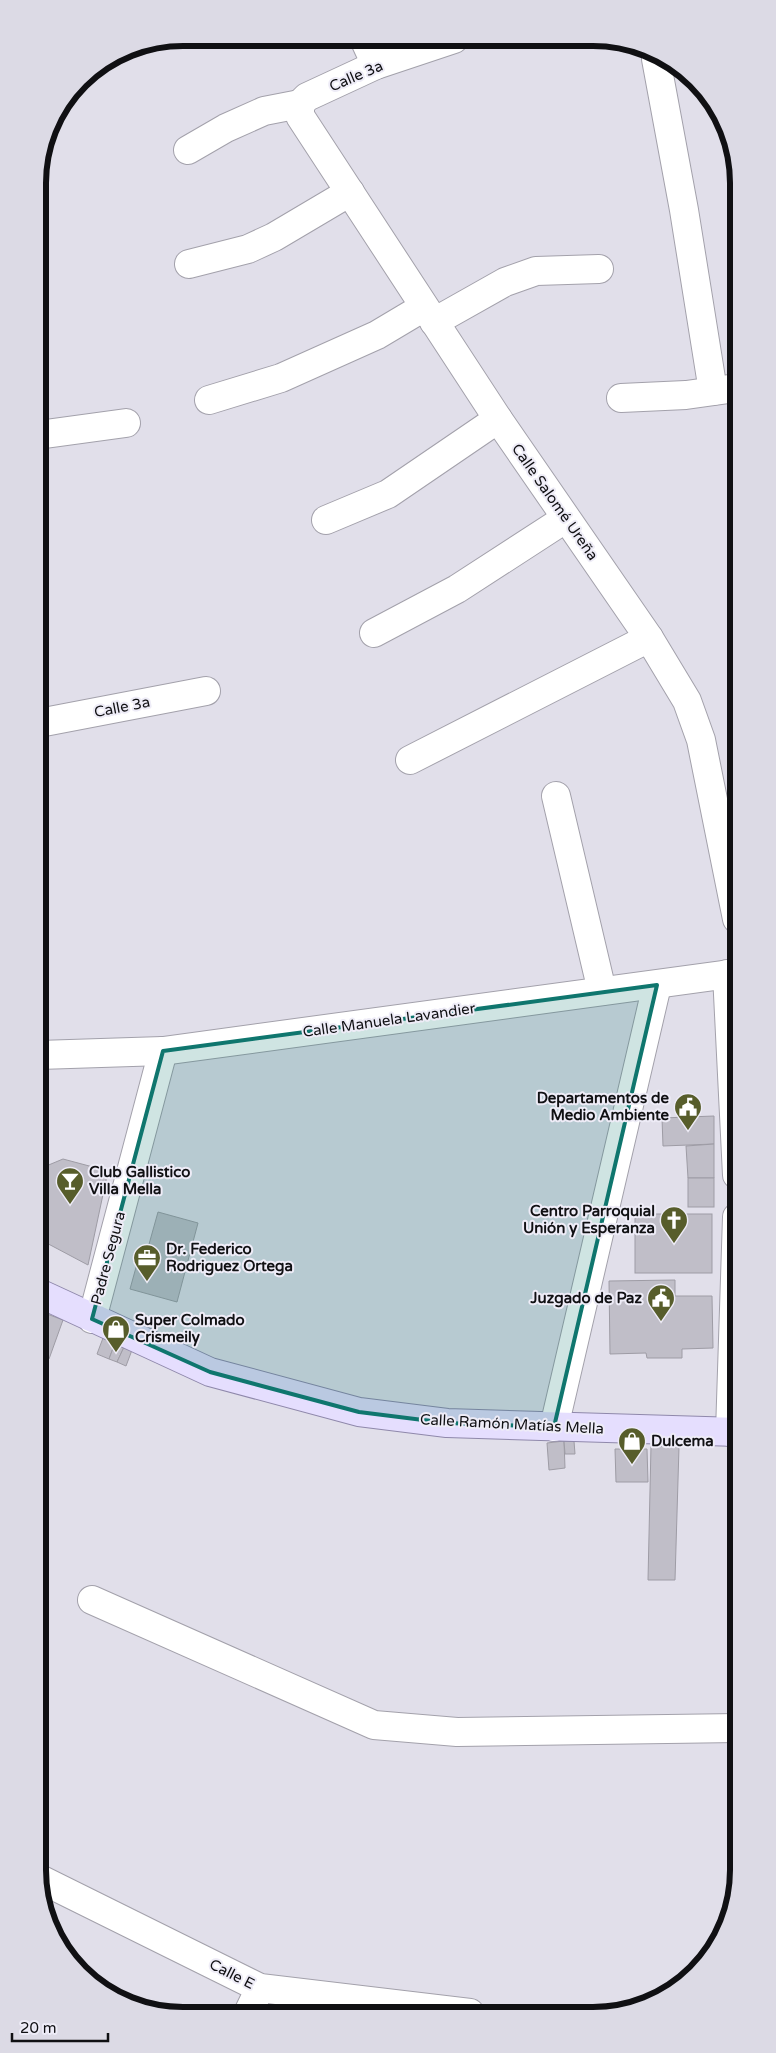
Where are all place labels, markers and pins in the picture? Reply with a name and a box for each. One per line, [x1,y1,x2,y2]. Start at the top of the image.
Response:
place label: Departamentos de Medio Ambiente [537,1089,670,1124]
public building icon: Departamentos de Medio Ambiente [673,1092,703,1131]
place label: Club Gallistico Villa Mella [89,1163,190,1198]
bar icon: Club Gallistico Villa Mella [55,1166,85,1205]
place label: Centro Parroquial Unión y Esperanza [523,1202,655,1238]
church icon: Centro Parroquial Unión y Esperanza [659,1205,689,1244]
place label: Dr. Federico Rodriguez Ortega [166,1240,293,1276]
office icon: Dr. Federico Rodriguez Ortega [132,1243,162,1282]
public building icon: Juzgado de Paz [646,1283,676,1322]
place label: Juzgado de Paz [530,1289,643,1308]
place label: Super Colmado Crismeily [135,1311,245,1347]
shop icon: Super Colmado Crismeily [101,1314,131,1353]
shop icon: Dulcema [617,1426,647,1465]
place label: Dulcema [651,1432,714,1450]

